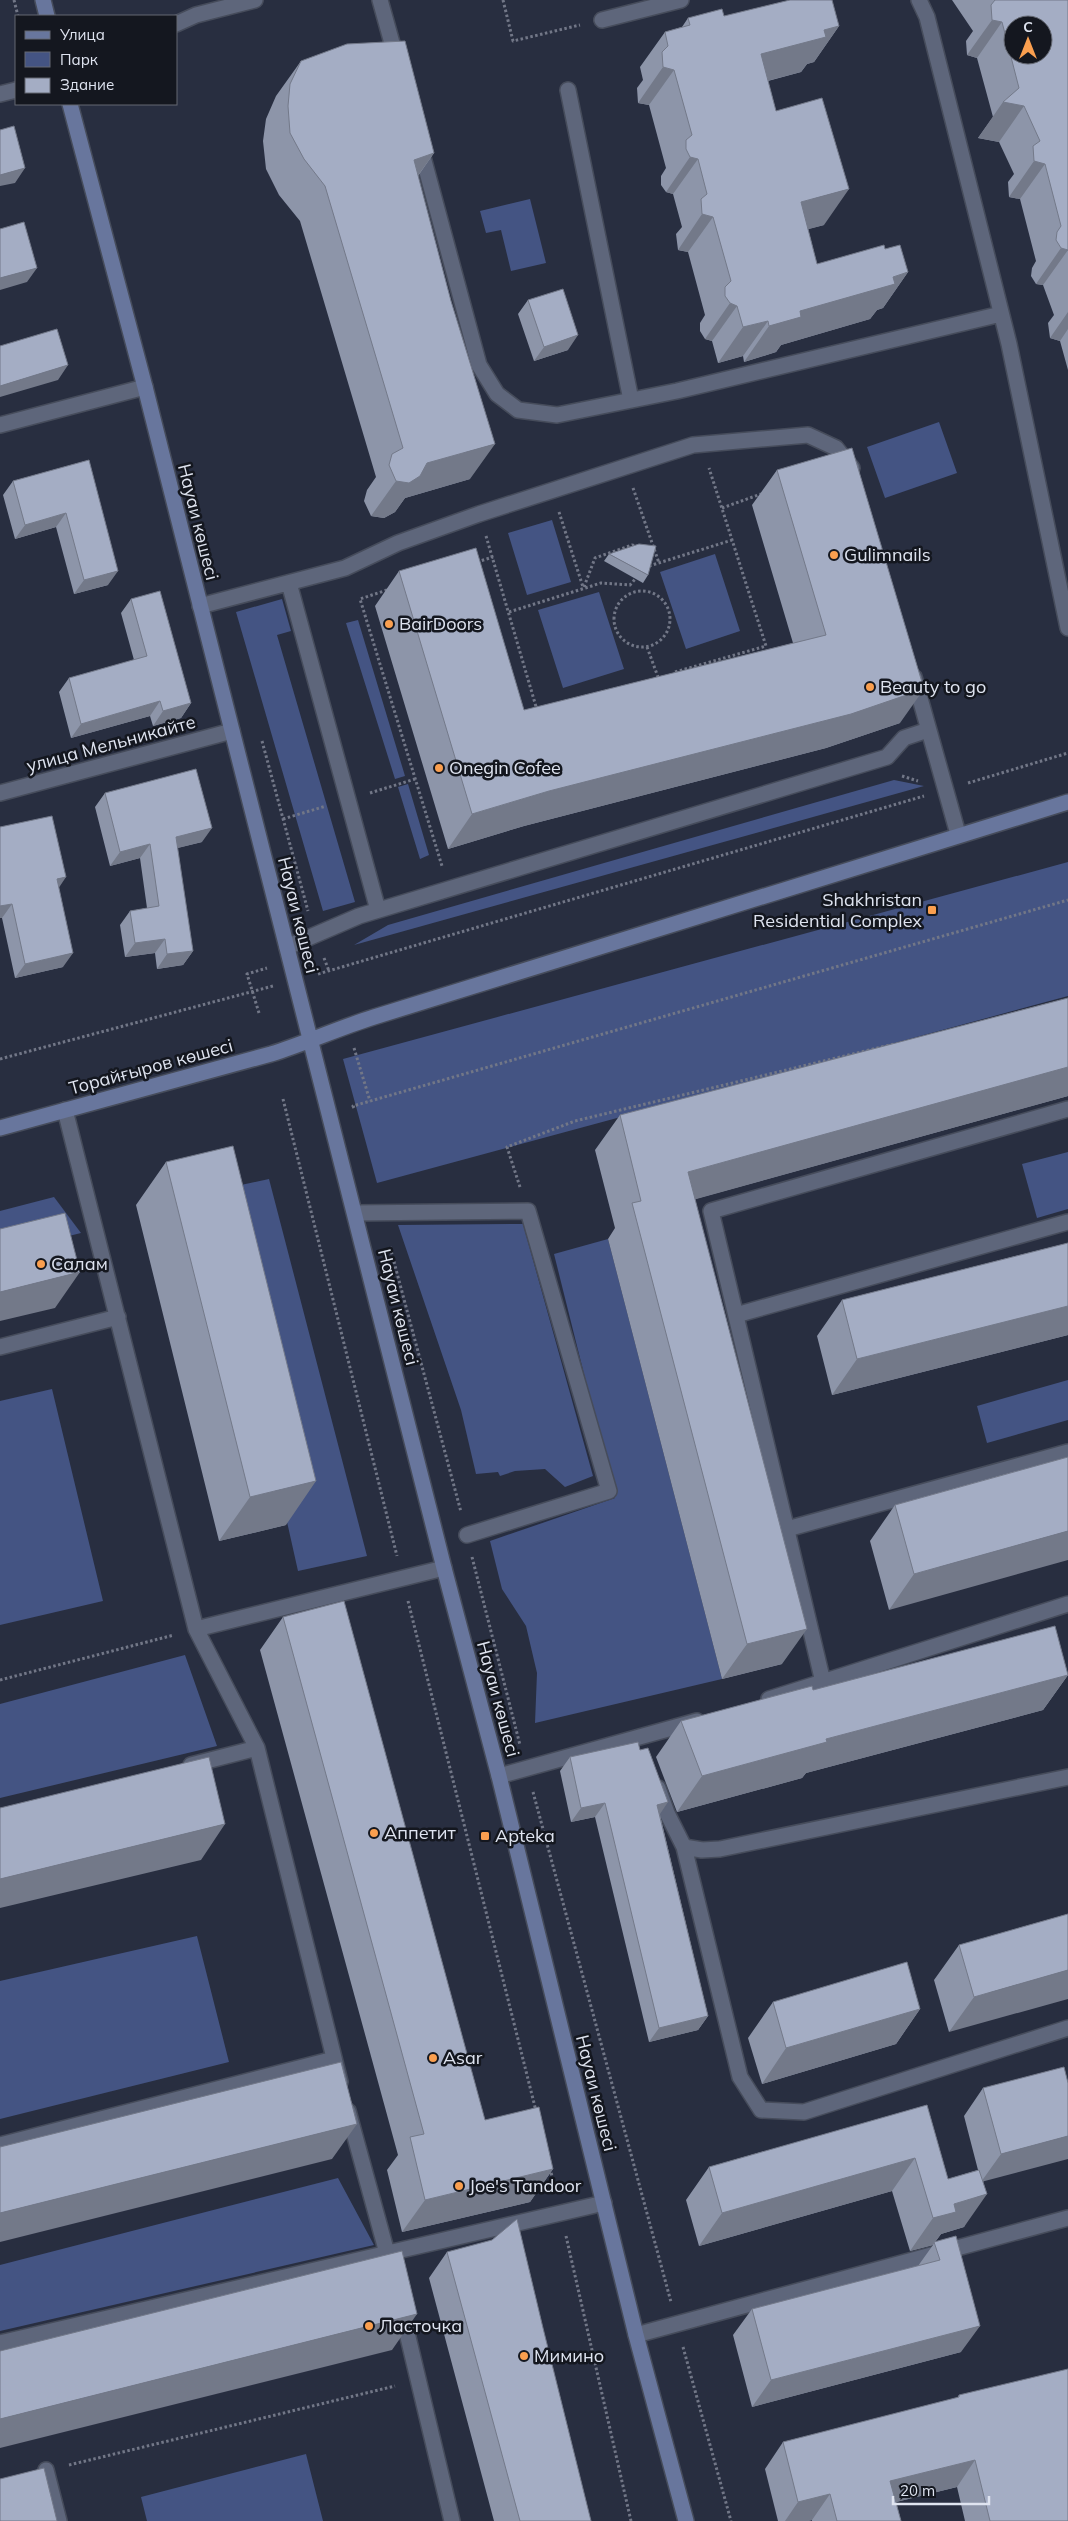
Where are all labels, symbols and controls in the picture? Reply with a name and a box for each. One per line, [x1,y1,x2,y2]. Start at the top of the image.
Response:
legend [15,15,178,105]
north arrow [1003,15,1053,65]
text: С [1023,18,1033,36]
text: Улица [59,25,105,44]
text: Парк [60,50,99,69]
text: Здание [60,75,114,94]
street label: Науаи көшесі [173,461,224,582]
place label: Gulimnails [844,543,931,566]
marker: Gulimnails [828,549,840,561]
place label: BairDoors [399,612,482,635]
marker: BairDoors [383,618,395,630]
place label: Beauty to go [880,675,986,698]
marker: Beauty to go [864,681,876,693]
street label: улица Мельникайте [24,710,198,777]
place label: Onegin Cofee [449,756,561,779]
marker: Onegin Cofee [433,762,445,774]
street label: Науаи көшесі [273,854,324,975]
place label: Shakhristan Residential Complex [753,888,922,932]
marker: Shakhristan Residential Complex [926,904,938,916]
street label: Торайғыров көшесі [66,1034,235,1099]
street label: Науаи көшесі [373,1246,424,1367]
place label: Салам [51,1252,108,1275]
marker: Салам [35,1258,47,1270]
street label: Науаи көшесі [472,1638,525,1759]
place label: Аппетит [384,1821,457,1844]
place label: Apteka [495,1824,555,1847]
marker: Аппетит [368,1827,380,1839]
marker: Apteka [479,1830,491,1842]
street label: Науаи көшесі [571,2032,622,2153]
place label: Asar [443,2046,483,2069]
marker: Asar [427,2052,439,2064]
place label: Joe's Tandoor [469,2174,582,2197]
marker: Joe's Tandoor [453,2180,465,2192]
place label: Ласточка [379,2314,462,2337]
marker: Ласточка [363,2320,375,2332]
place label: Мимино [534,2344,604,2367]
marker: Мимино [518,2350,530,2362]
scale bar [893,2474,989,2506]
text: 20 m [900,2481,935,2500]

